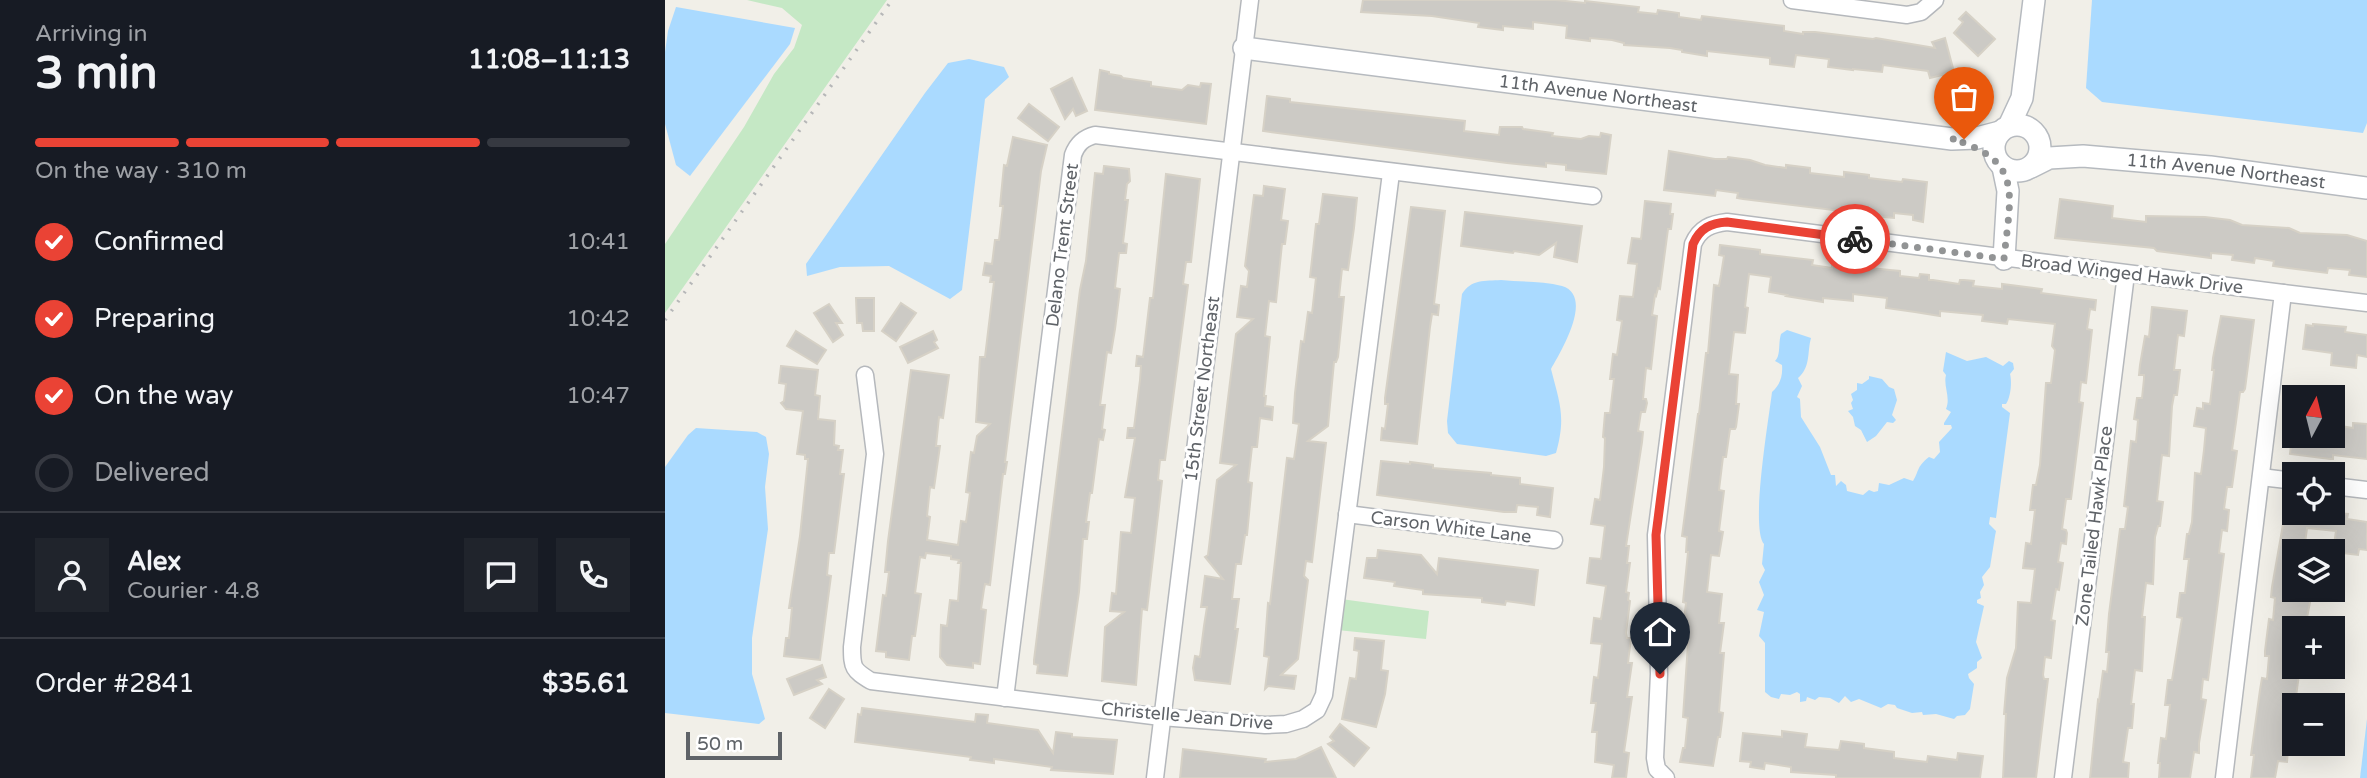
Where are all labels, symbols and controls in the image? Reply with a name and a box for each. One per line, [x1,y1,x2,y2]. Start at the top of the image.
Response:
text: Arriving in [35,20,148,48]
text: 11:08–11:13 [468,44,630,75]
text: 3 min [35,46,158,101]
pin [1934,67,1994,139]
street label: 11th Avenue Northeast [1497,70,1699,117]
icon: bag [1945,78,1983,116]
street label: 11th Avenue Northeast [2126,149,2327,193]
text: On the way · 310 m [35,157,247,185]
street label: Delano Trent Street [1041,162,1083,328]
courier [1820,204,1890,274]
icon: bike [1836,220,1874,258]
icon: check [35,223,73,261]
text: Confirmed [94,226,224,257]
text: 10:41 [566,228,630,256]
street label: Broad Winged Hawk Drive [2020,249,2244,299]
street label: 15th Street Northeast [1180,295,1224,483]
icon: check [35,300,73,338]
text: Preparing [94,303,215,334]
text: 10:42 [566,305,630,333]
icon: check [35,377,73,415]
text: On the way [94,380,234,411]
text: 10:47 [566,382,630,410]
north arrow [2282,385,2345,448]
map controls [2282,385,2345,756]
street label: Zone Tailed Hawk Place [2071,425,2117,627]
text: Delivered [94,457,210,488]
button: locate [2282,462,2345,525]
street label: Carson White Lane [1369,506,1533,548]
button: person [35,538,109,612]
button: chat [464,538,538,612]
button: phone [556,538,630,612]
button: layers [2282,539,2345,602]
text: Alex [127,546,181,577]
text: Courier · 4.8 [127,577,260,605]
pin [1630,602,1690,674]
icon: home [1641,613,1679,651]
button: + [2282,616,2345,679]
text: Order #2841 [35,668,195,699]
text: $35.61 [542,668,630,699]
button: − [2282,693,2345,756]
street label: Christelle Jean Drive [1100,698,1274,734]
scale bar [686,729,782,761]
text: 50 m [697,733,743,755]

